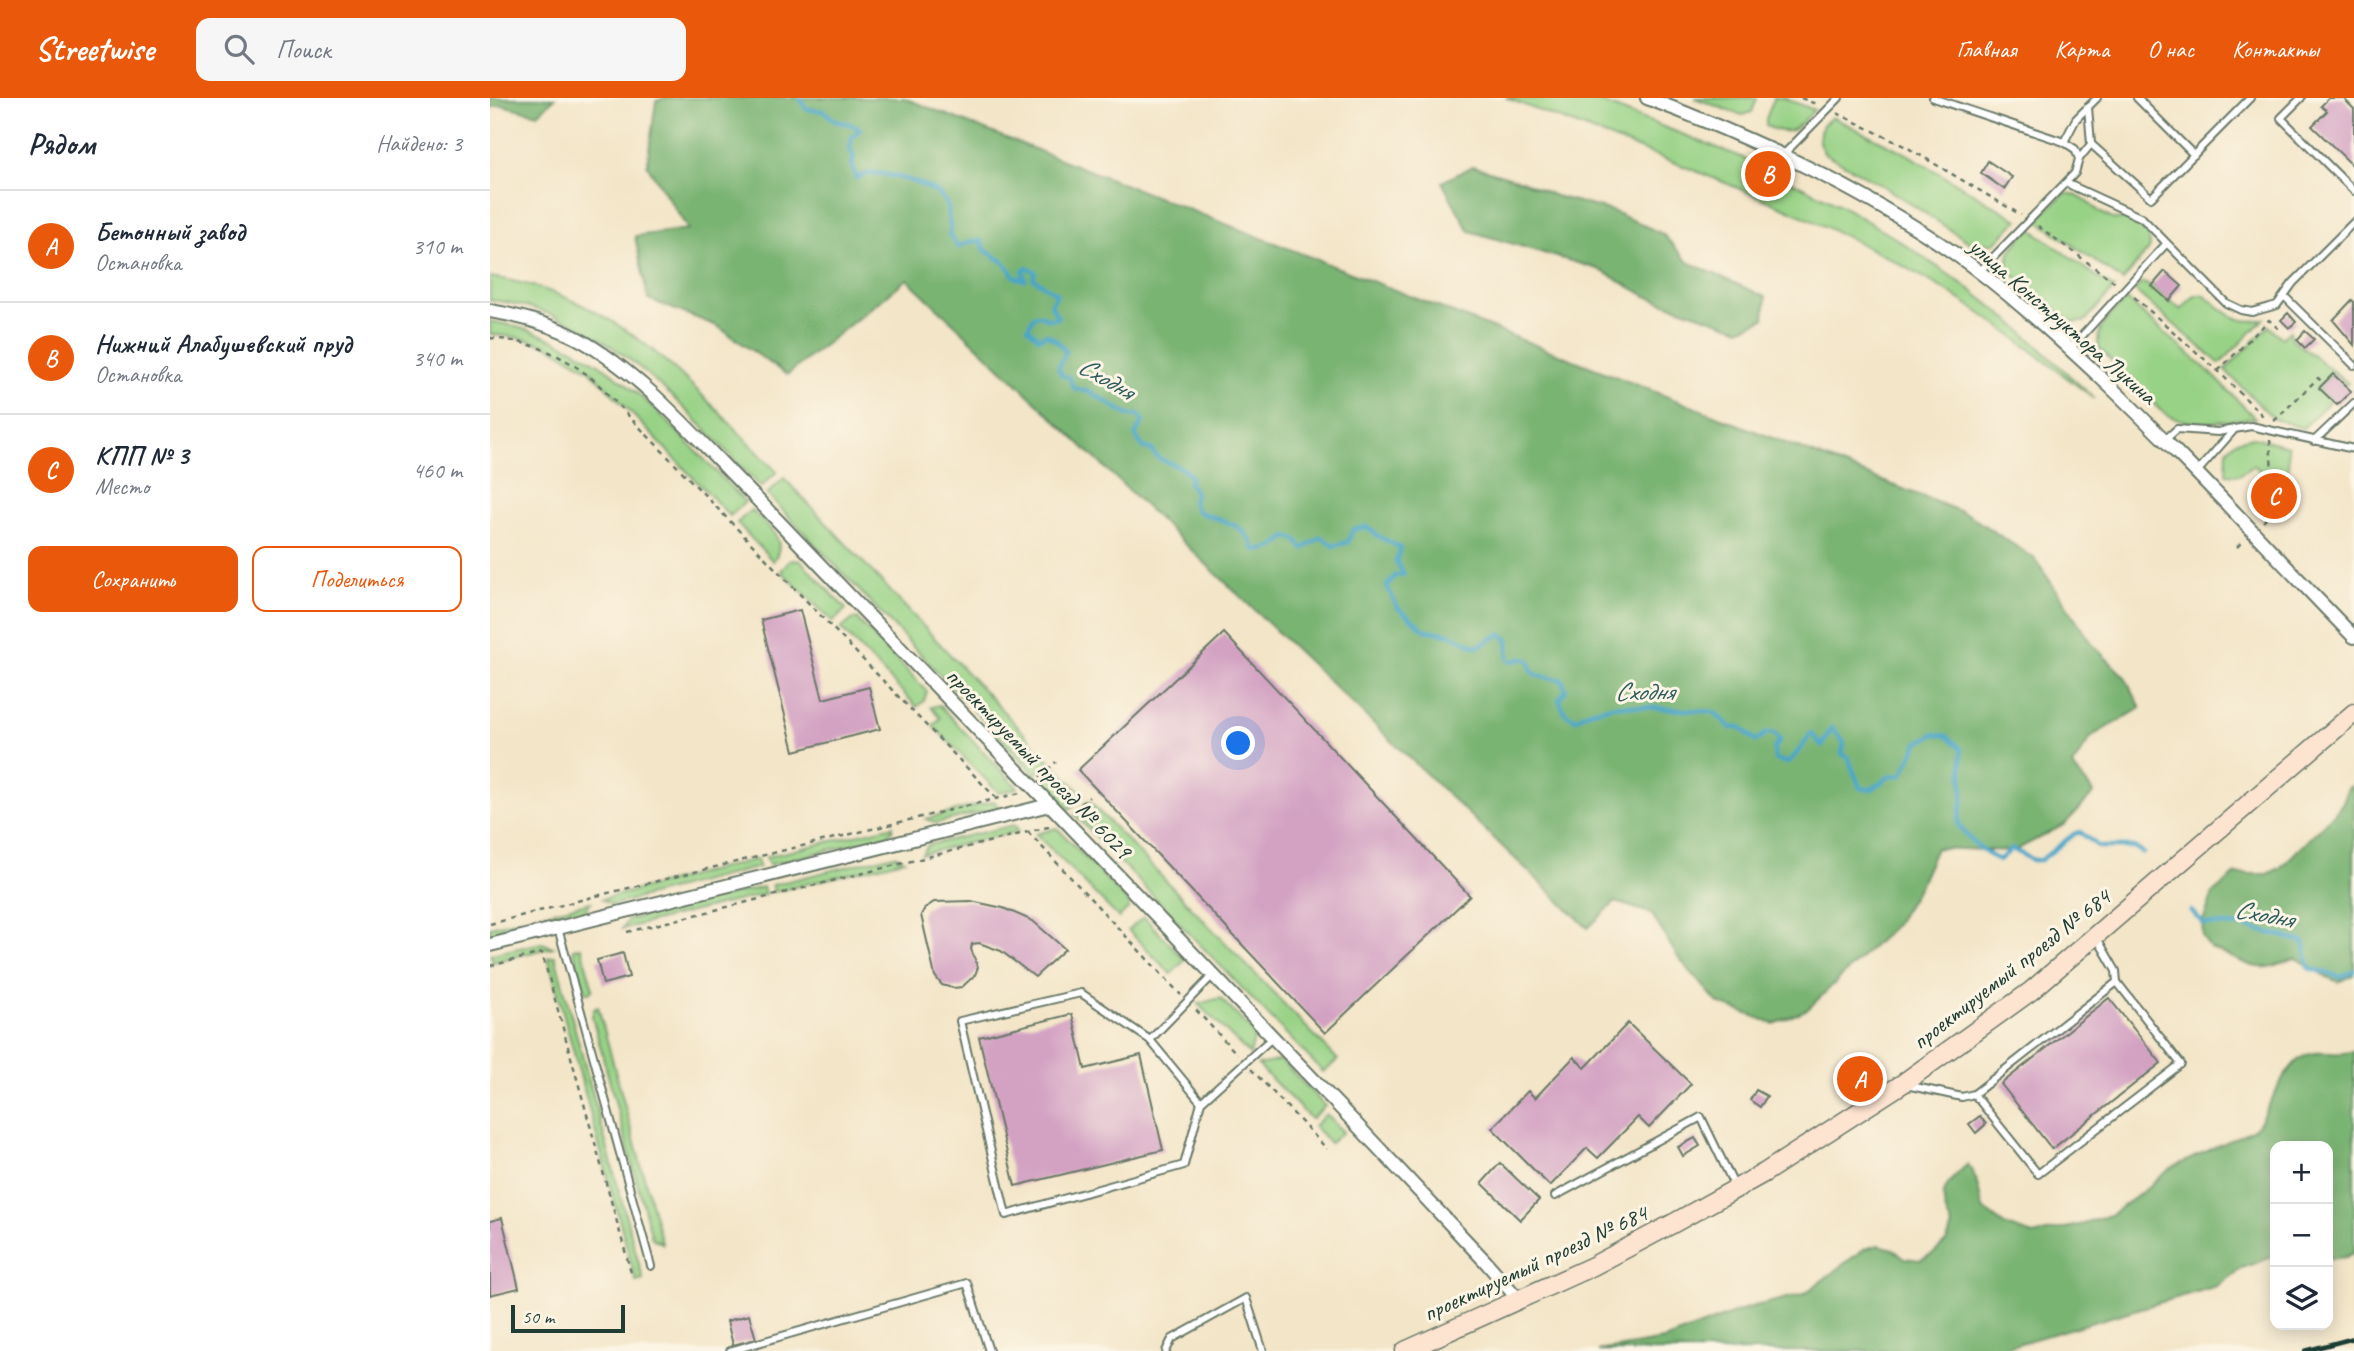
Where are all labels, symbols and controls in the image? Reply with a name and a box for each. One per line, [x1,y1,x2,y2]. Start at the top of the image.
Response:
search box [196,18,686,81]
text: Streetwise [35,28,154,70]
icon: search [220,30,258,68]
text: Поиск [276,33,331,66]
text: Главная [1956,34,2017,64]
text: Карта [2055,34,2109,64]
text: О нас [2147,34,2194,64]
text: Контакты [2232,34,2319,64]
text: Рядом [28,125,95,163]
text: Найдено: 3 [376,129,462,158]
pin: B [1745,148,1791,200]
text: Бетонный завод [95,215,245,248]
street label: улица Конструктора Лукина [1961,230,2164,412]
text: A [45,232,57,261]
text: 310 m [413,232,462,261]
text: Остановка [95,248,181,277]
text: Нижний Алабушевский пруд [95,327,352,360]
text: B [45,344,57,373]
text: 340 m [413,344,462,373]
water label: Сходня [1073,349,1143,409]
text: Остановка [95,360,181,389]
text: КПП № 3 [95,439,189,472]
text: C [46,456,56,485]
text: 460 m [413,456,462,485]
pin: C [2251,470,2297,522]
text: Место [95,472,149,501]
button: Сохранить [28,546,238,612]
button: Поделиться [252,546,462,612]
street label: проектируемый проезд № 6029 [940,661,1140,867]
water label: Сходня [1615,675,1677,708]
your location [1221,726,1255,760]
street label: проектируемый проезд № 684 [1906,881,2118,1056]
water label: Сходня [2232,892,2300,937]
pin: A [1837,1053,1883,1105]
map controls [2270,1141,2333,1330]
button: + [2270,1141,2333,1204]
street label: проектируемый проезд № 684 [1418,1197,1654,1328]
button: − [2270,1204,2333,1267]
button: layers [2270,1267,2333,1330]
scale bar [511,1302,625,1334]
text: 50 m [522,1305,554,1329]

